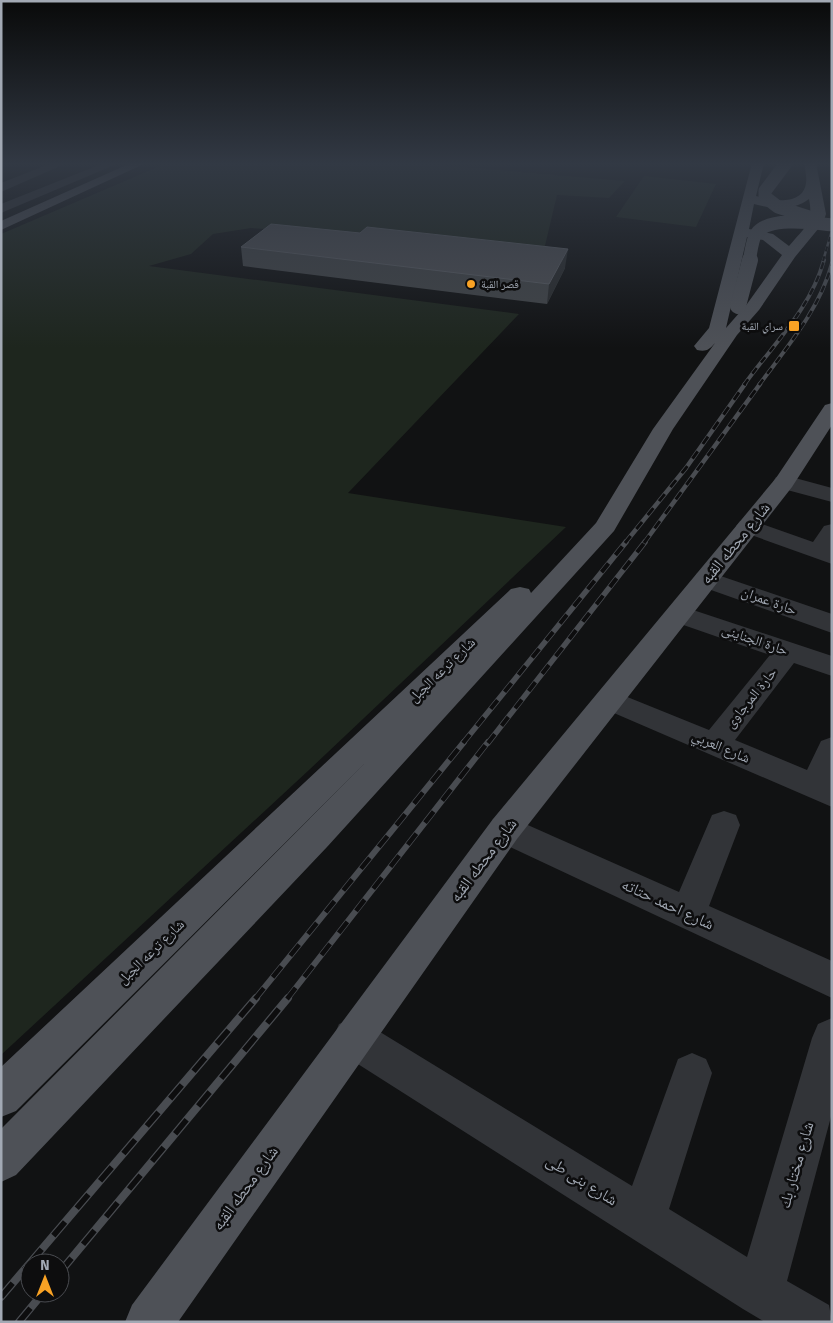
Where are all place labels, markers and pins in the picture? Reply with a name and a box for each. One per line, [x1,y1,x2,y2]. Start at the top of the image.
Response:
marker: قصر القبة [465,278,477,290]
place label: قصر القبة [481,278,519,291]
marker: سراي القبة [787,319,801,333]
place label: سراي القبة [742,320,783,334]

